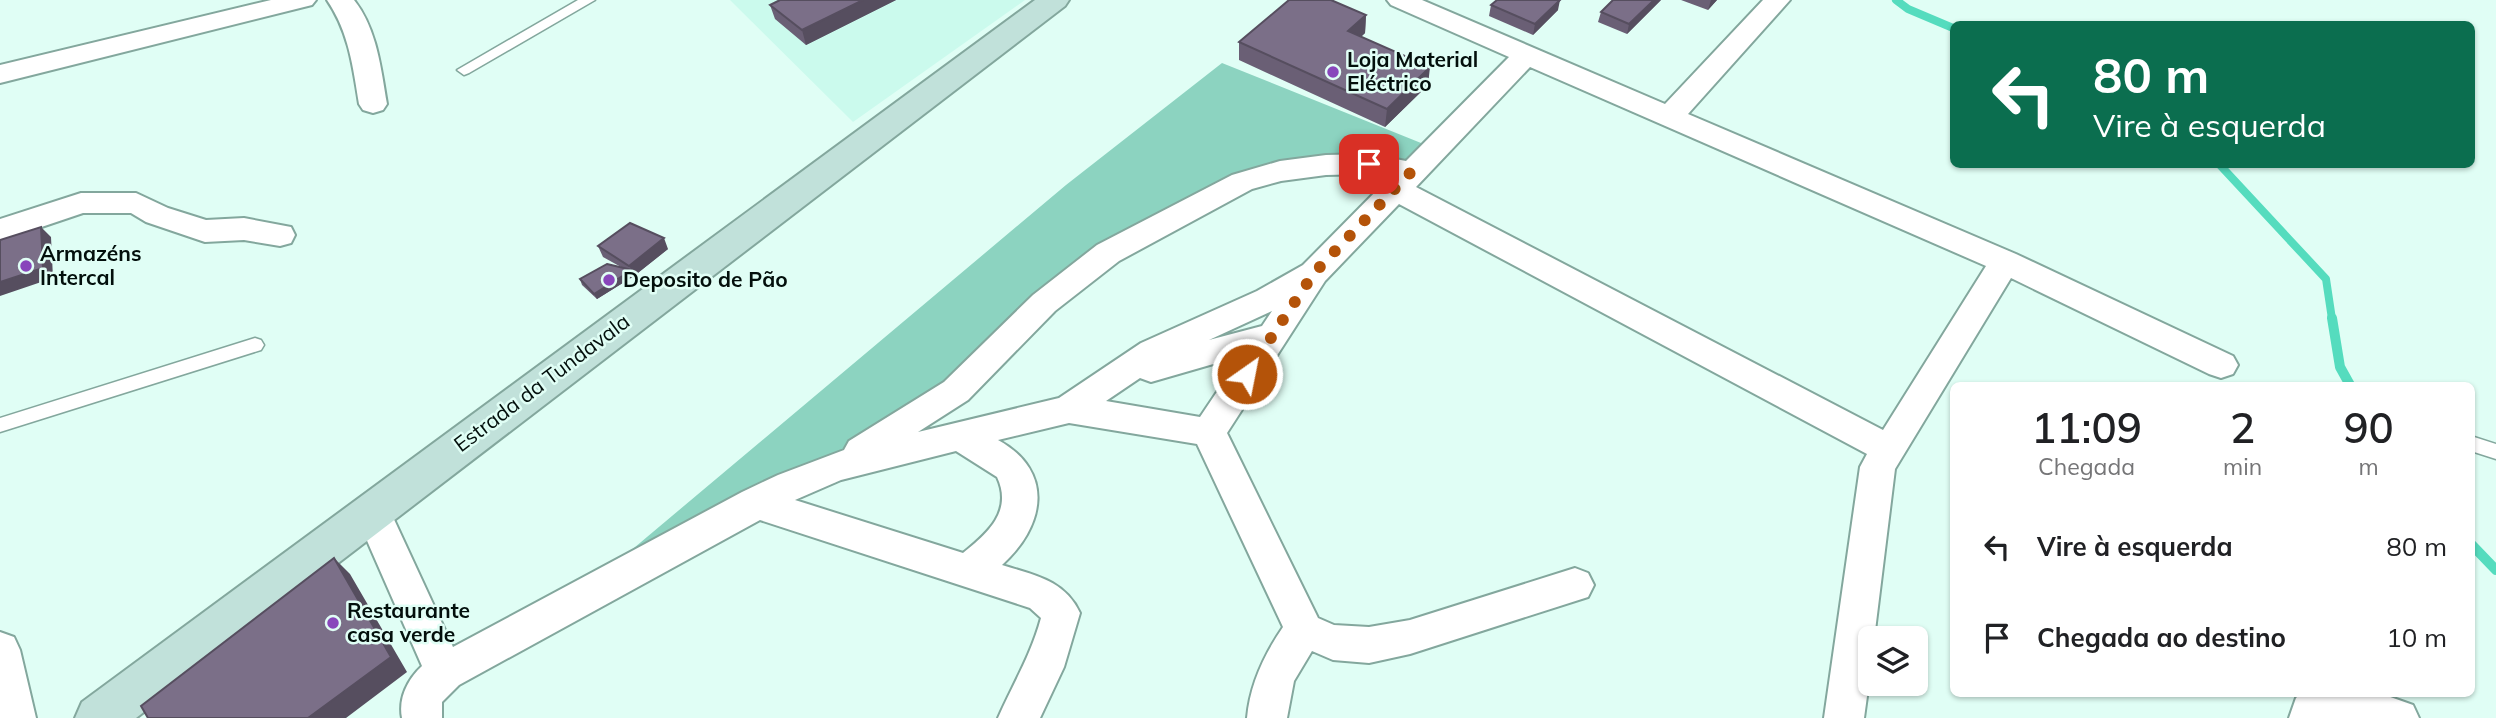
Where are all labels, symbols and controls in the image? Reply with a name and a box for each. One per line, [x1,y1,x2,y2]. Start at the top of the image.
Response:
text: 80 m [2093,44,2209,105]
place label: Loja Material Eléctrico [1347,46,1478,96]
icon: left [1978,49,2069,140]
marker: Loja Material Eléctrico [1325,64,1341,80]
text: Vire à esquerda [2093,105,2326,145]
pin [1339,134,1399,194]
icon: arrive [1350,145,1388,183]
place label: Armazéns Intercal [40,240,141,290]
marker: Armazéns Intercal [18,258,34,274]
place label: Deposito de Pão [623,266,788,292]
marker: Deposito de Pão [601,272,617,288]
street label: Estrada da Tundavala [448,308,634,457]
position arrow [1210,337,1284,411]
text: 11:09 [2031,401,2142,454]
text: 2 [2230,401,2255,454]
text: 90 [2343,401,2394,454]
text: Chegada [2038,452,2135,481]
text: min [2223,452,2262,481]
text: m [2358,452,2379,481]
icon: left [1978,528,2016,566]
text: Vire à esquerda [2037,530,2233,563]
text: 80 m [2386,530,2447,563]
place label: Restaurante casa verde [347,597,470,647]
marker: Restaurante casa verde [325,615,341,631]
icon: arrive [1978,619,2016,657]
text: Chegada ao destino [2037,621,2286,654]
text: 10 m [2386,621,2447,654]
map controls [1858,626,1928,696]
button: layers [1858,626,1928,696]

